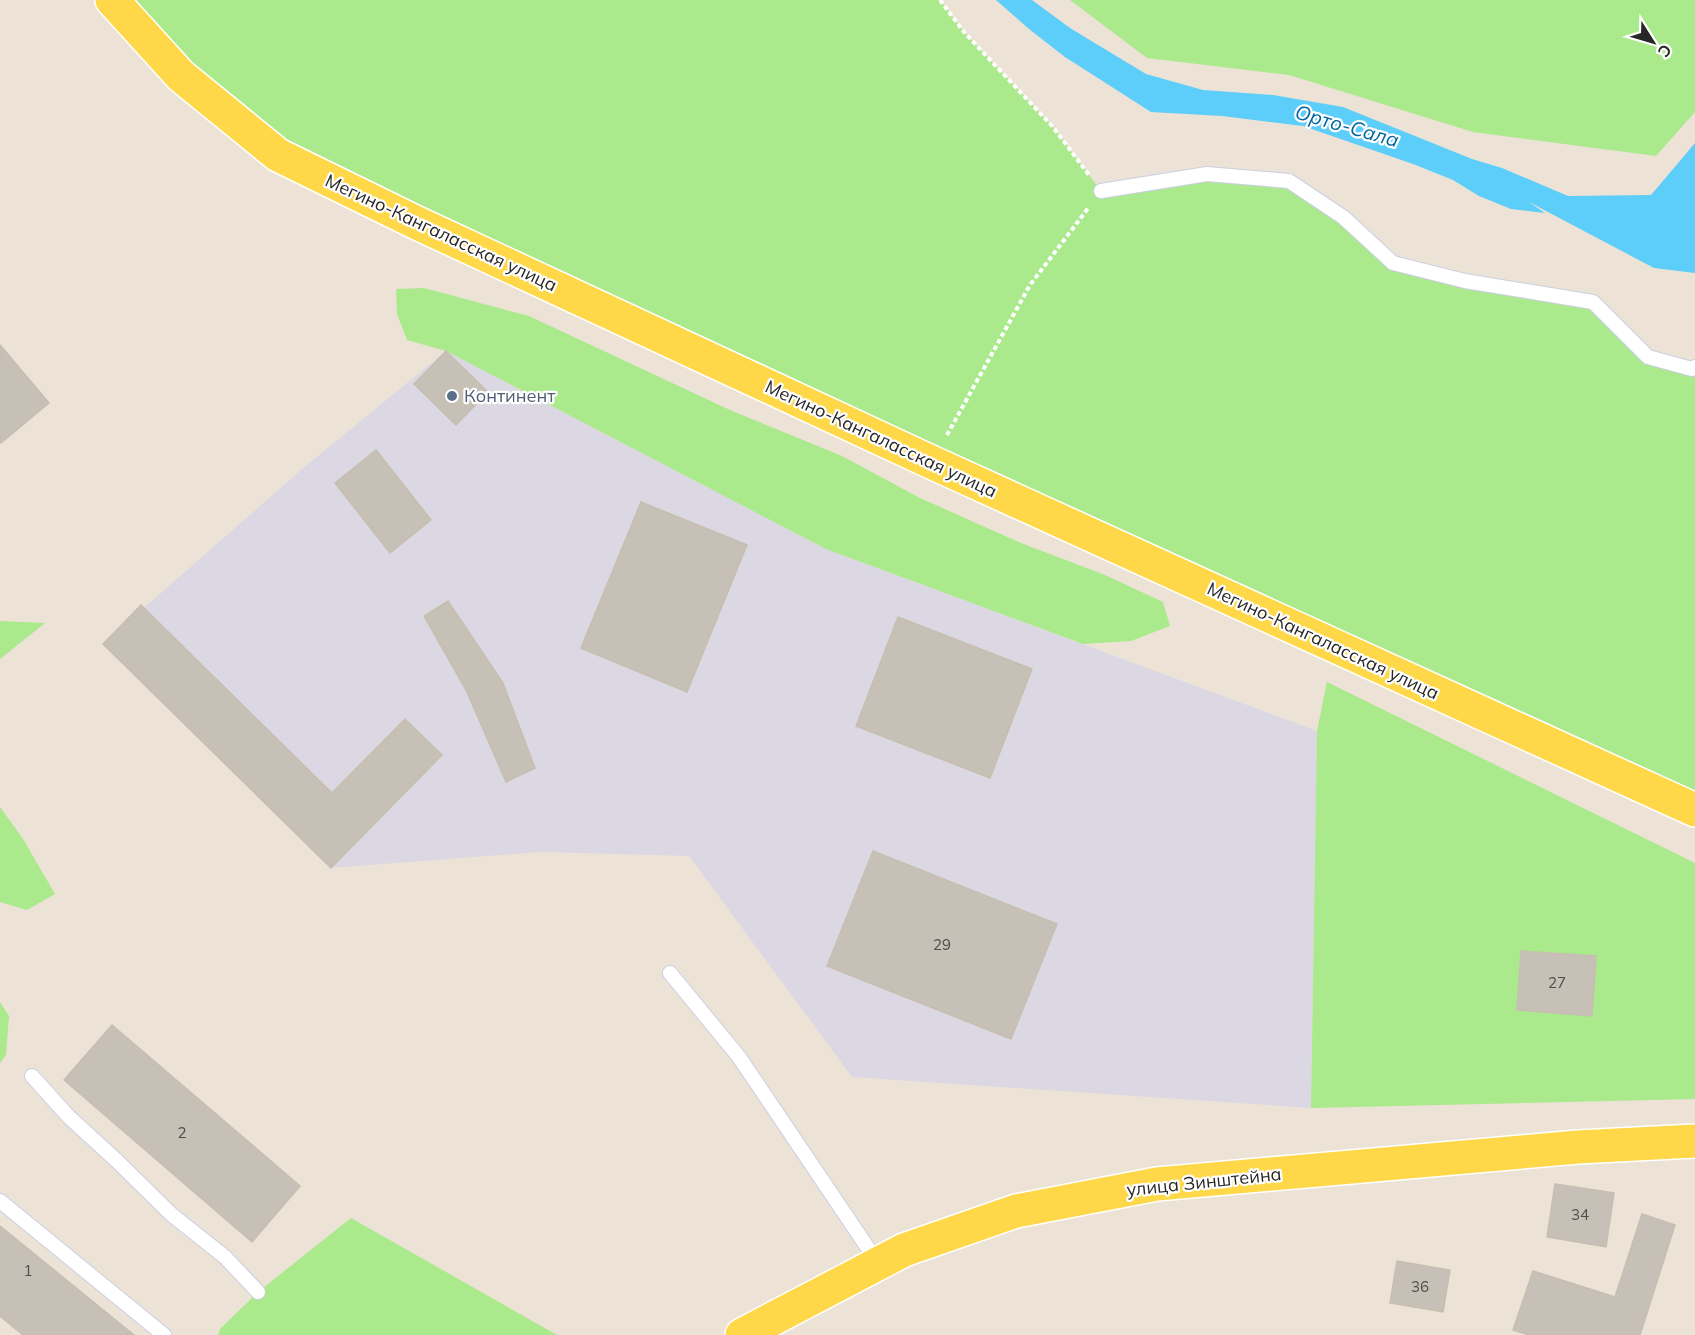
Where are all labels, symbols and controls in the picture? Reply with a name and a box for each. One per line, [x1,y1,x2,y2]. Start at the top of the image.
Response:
north arrow [1623,12,1683,72]
text: С [1654,41,1676,61]
water label: Орто-Сала [1292,99,1402,152]
street label: Мегино-Кангаласская улица [322,169,561,296]
street label: Мегино-Кангаласская улица [762,375,1001,502]
place label: Континент [464,384,556,407]
marker: Континент [445,389,459,403]
street label: Мегино-Кангаласская улица [1204,577,1443,704]
house number: 29 [933,935,951,954]
house number: 27 [1548,973,1566,992]
house number: 2 [177,1123,187,1142]
street label: улица Зинштейна [1125,1162,1283,1201]
house number: 34 [1571,1205,1589,1224]
house number: 1 [23,1261,33,1280]
house number: 36 [1411,1277,1429,1296]

